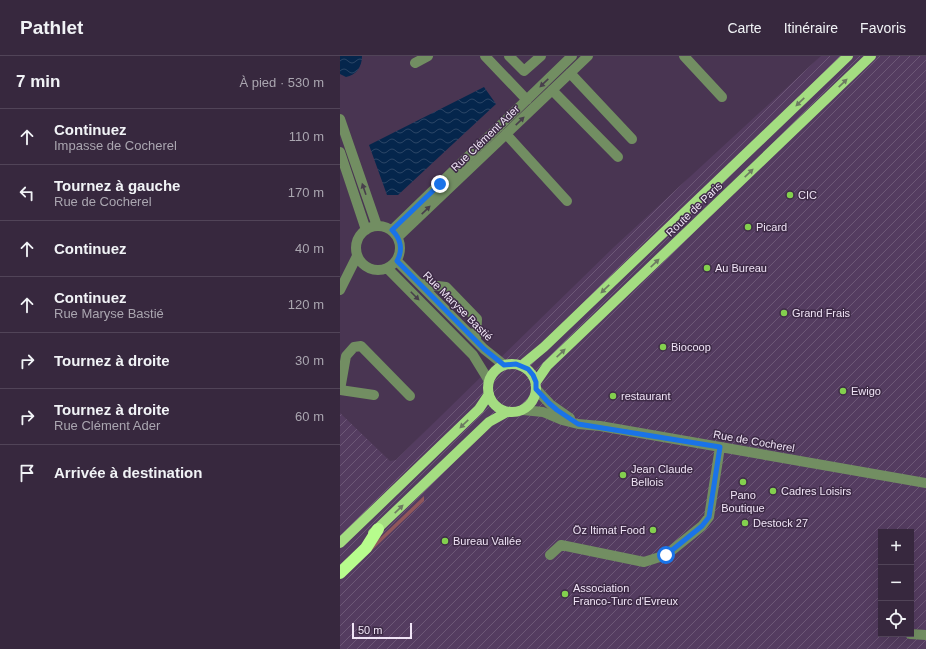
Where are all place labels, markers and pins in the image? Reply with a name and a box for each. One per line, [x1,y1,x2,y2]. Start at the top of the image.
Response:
place label: CIC [798,189,817,201]
marker: CIC [785,190,795,200]
place label: Picard [756,221,787,233]
marker: Picard [743,222,753,232]
place label: Au Bureau [715,262,767,274]
marker: Au Bureau [702,263,712,273]
place label: Grand Frais [792,307,851,319]
marker: Grand Frais [779,308,789,318]
place label: Biocoop [671,341,711,353]
marker: Biocoop [658,342,668,352]
place label: Ewigo [851,385,881,397]
marker: Ewigo [838,386,848,396]
place label: restaurant [621,390,671,402]
marker: restaurant [608,391,618,401]
place label: Jean Claude Bellois [631,463,693,488]
marker: Jean Claude Bellois [618,470,628,480]
marker: Pano Boutique [738,477,748,487]
place label: Cadres Loisirs [781,485,852,497]
marker: Cadres Loisirs [768,486,778,496]
place label: Pano Boutique [721,489,765,514]
place label: Destock 27 [753,517,808,529]
marker: Destock 27 [740,518,750,528]
place label: Öz Itimat Food [573,524,645,536]
marker: Öz Itimat Food [648,525,658,535]
place label: Bureau Vallée [453,535,521,547]
marker: Bureau Vallée [440,536,450,546]
place label: Association Franco-Turc d'Evreux [573,582,678,607]
marker: Association Franco-Turc d'Evreux [560,589,570,599]

